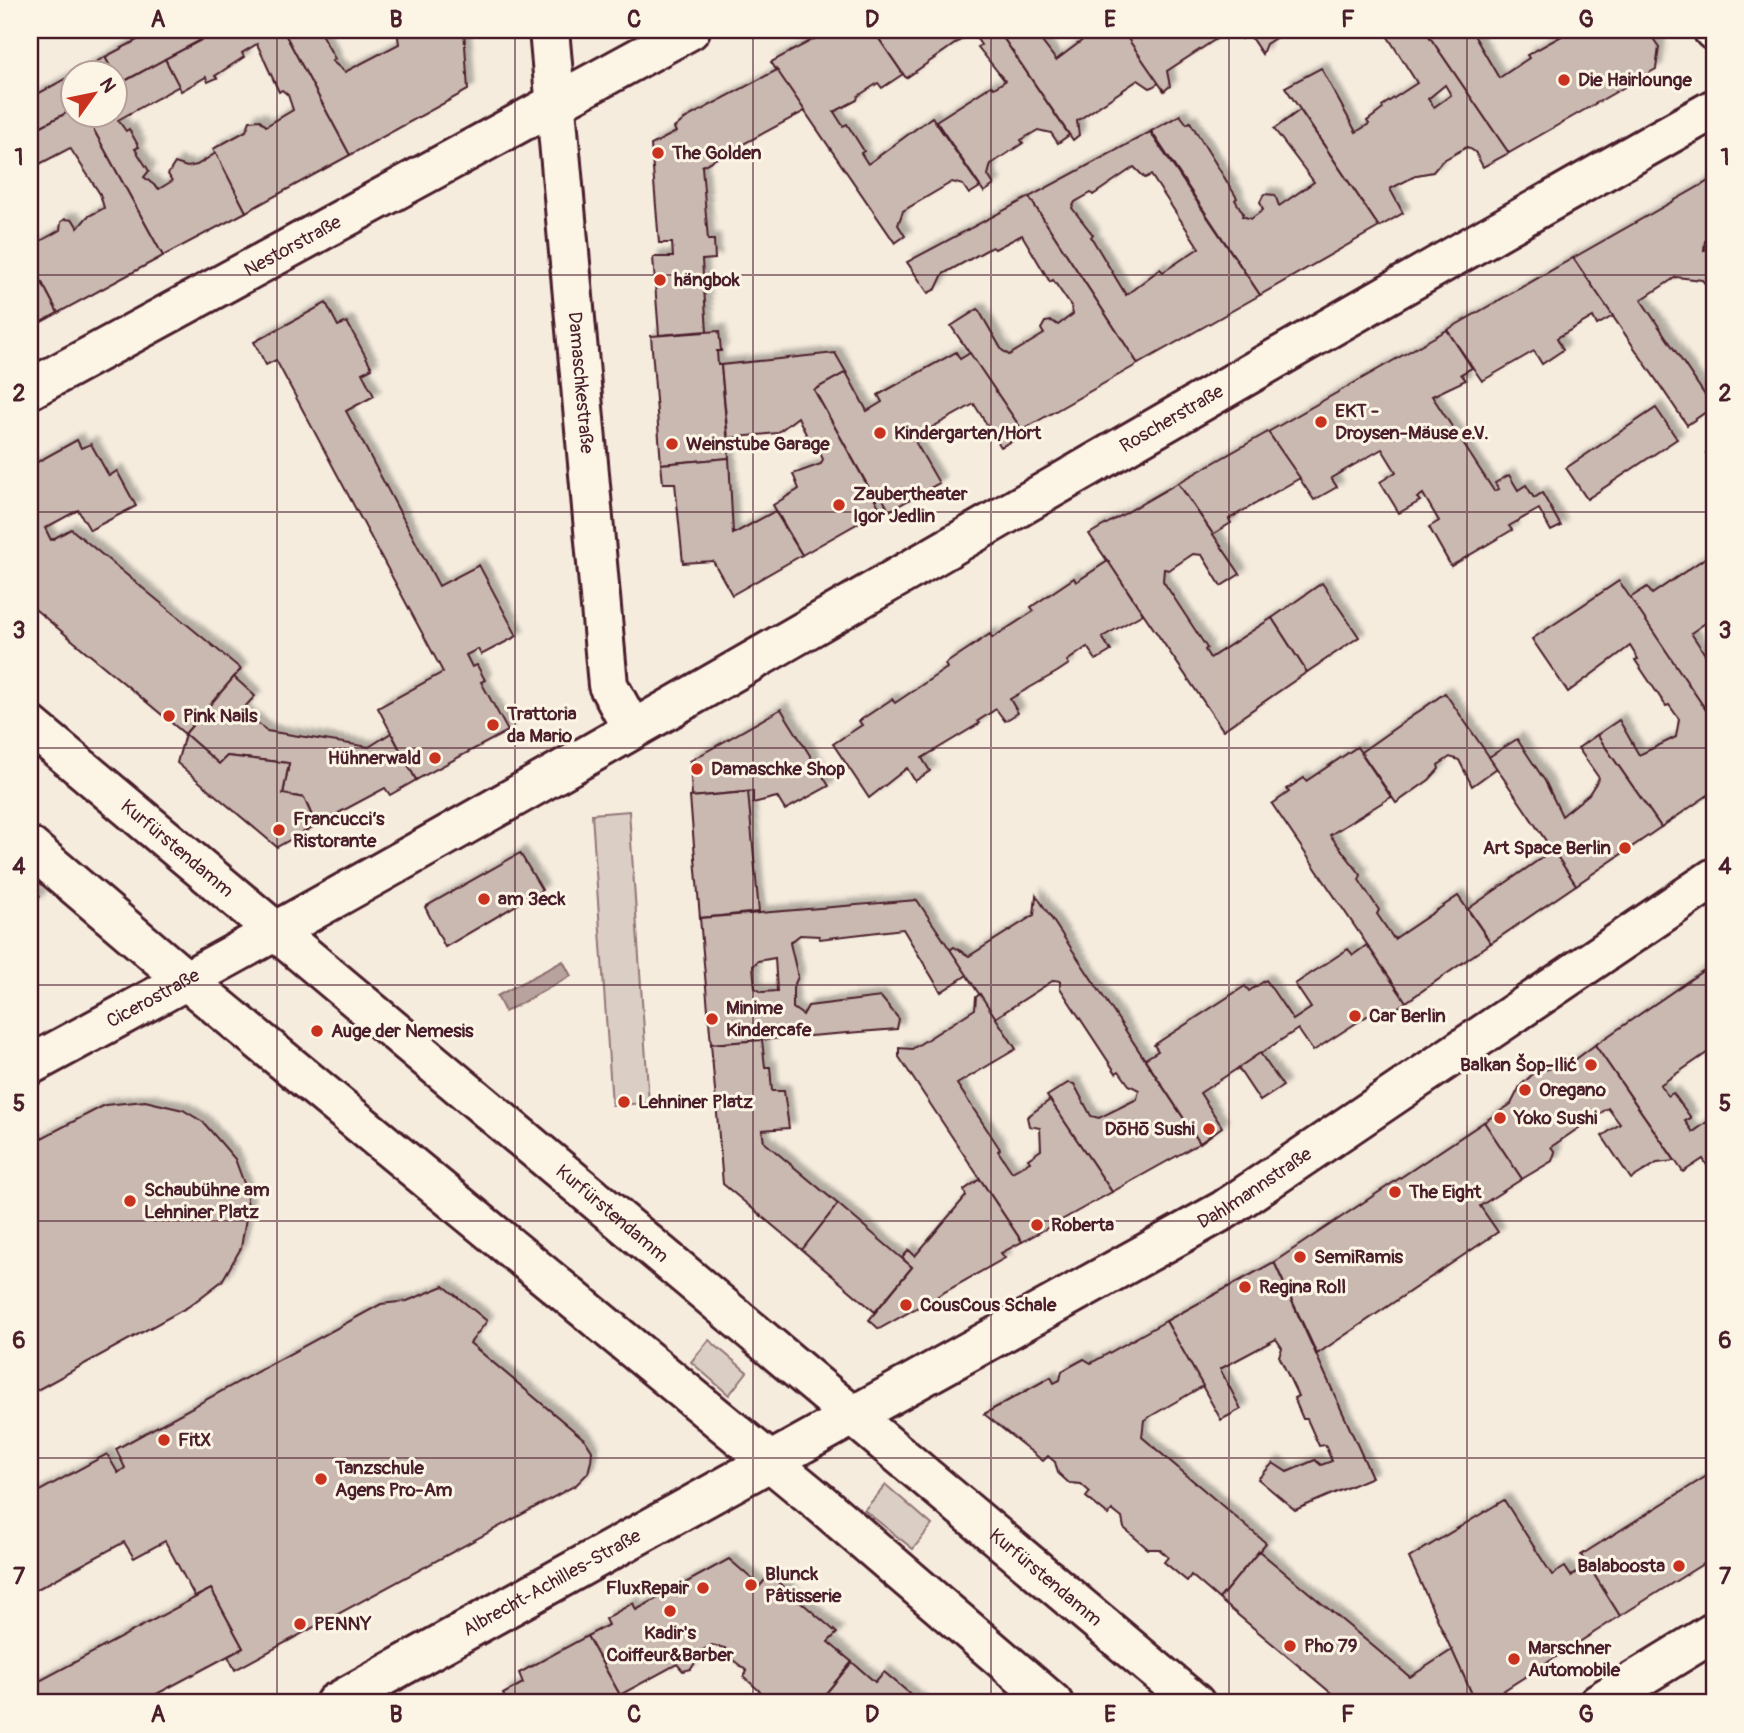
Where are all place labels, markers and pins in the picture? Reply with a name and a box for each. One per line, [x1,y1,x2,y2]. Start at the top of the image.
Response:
place label: Die Hairlounge [1578,68,1692,92]
marker: Die Hairlounge [1556,72,1572,88]
place label: The Golden [671,141,762,165]
marker: The Golden [650,145,666,161]
place label: hängbok [674,268,741,292]
marker: hängbok [652,272,668,288]
place label: EKT - Droysen-Mäuse e.V. [1335,399,1489,445]
marker: EKT - Droysen-Mäuse e.V. [1313,414,1329,430]
place label: Kindergarten/Hort [894,421,1042,445]
marker: Kindergarten/Hort [872,425,888,441]
place label: Weinstube Garage [686,432,830,456]
marker: Weinstube Garage [664,436,680,452]
place label: Zaubertheater Igor Jedlin [853,482,968,528]
marker: Zaubertheater Igor Jedlin [831,497,847,513]
place label: Trattoria da Mario [506,702,577,748]
place label: Pink Nails [183,704,258,728]
marker: Pink Nails [161,708,177,724]
marker: Trattoria da Mario [485,717,501,733]
place label: Hühnerwald [328,746,421,770]
marker: Hühnerwald [427,750,443,766]
place label: Damaschke Shop [711,757,845,781]
marker: Damaschke Shop [689,761,705,777]
place label: Francucci’s Ristorante [293,807,385,853]
marker: Francucci’s Ristorante [271,822,287,838]
place label: Art Space Berlin [1483,836,1611,860]
marker: Art Space Berlin [1617,840,1633,856]
place label: am 3eck [498,887,566,911]
marker: am 3eck [476,891,492,907]
place label: Minime Kindercafe [726,996,812,1042]
place label: Car Berlin [1369,1004,1446,1028]
marker: Car Berlin [1347,1008,1363,1024]
marker: Minime Kindercafe [704,1011,720,1027]
place label: Auge der Nemesis [331,1019,474,1043]
marker: Auge der Nemesis [309,1023,325,1039]
place label: Balkan Šop-Ilić [1460,1053,1577,1077]
marker: Balkan Šop-Ilić [1583,1057,1599,1073]
place label: Oregano [1539,1078,1607,1102]
marker: Oregano [1517,1082,1533,1098]
place label: Lehniner Platz [638,1090,753,1114]
marker: Lehniner Platz [616,1094,632,1110]
place label: Yoko Sushi [1513,1106,1598,1130]
marker: Yoko Sushi [1492,1110,1508,1126]
place label: DōHō Sushi [1105,1117,1196,1141]
marker: DōHō Sushi [1201,1121,1217,1137]
place label: Schaubühne am Lehniner Platz [144,1178,270,1224]
place label: The Eight [1408,1180,1483,1204]
marker: The Eight [1387,1184,1403,1200]
marker: Schaubühne am Lehniner Platz [122,1193,138,1209]
place label: Roberta [1051,1213,1114,1237]
marker: Roberta [1029,1217,1045,1233]
place label: SemiRamis [1314,1245,1404,1269]
marker: SemiRamis [1292,1249,1308,1265]
place label: Regina Roll [1259,1275,1346,1299]
marker: Regina Roll [1237,1279,1253,1295]
place label: CousCous Schale [920,1293,1057,1317]
marker: CousCous Schale [898,1297,914,1313]
place label: FitX [178,1428,211,1452]
marker: FitX [156,1432,172,1448]
place label: Tanzschule Agens Pro-Am [334,1456,453,1502]
marker: Tanzschule Agens Pro-Am [313,1471,329,1487]
place label: Balaboosta [1577,1554,1665,1578]
marker: Balaboosta [1671,1558,1687,1574]
place label: Blunck Pâtisserie [765,1562,842,1608]
place label: FluxRepair [606,1576,689,1600]
marker: Blunck Pâtisserie [743,1577,759,1593]
marker: FluxRepair [695,1580,711,1596]
marker: Kadir's Coiffeur&Barber [662,1603,678,1619]
place label: PENNY [314,1612,371,1636]
marker: PENNY [292,1616,308,1632]
place label: Kadir's Coiffeur&Barber [606,1621,734,1667]
place label: Pho 79 [1304,1634,1358,1658]
place label: Marschner Automobile [1528,1636,1621,1682]
marker: Pho 79 [1282,1638,1298,1654]
marker: Marschner Automobile [1506,1651,1522,1667]

